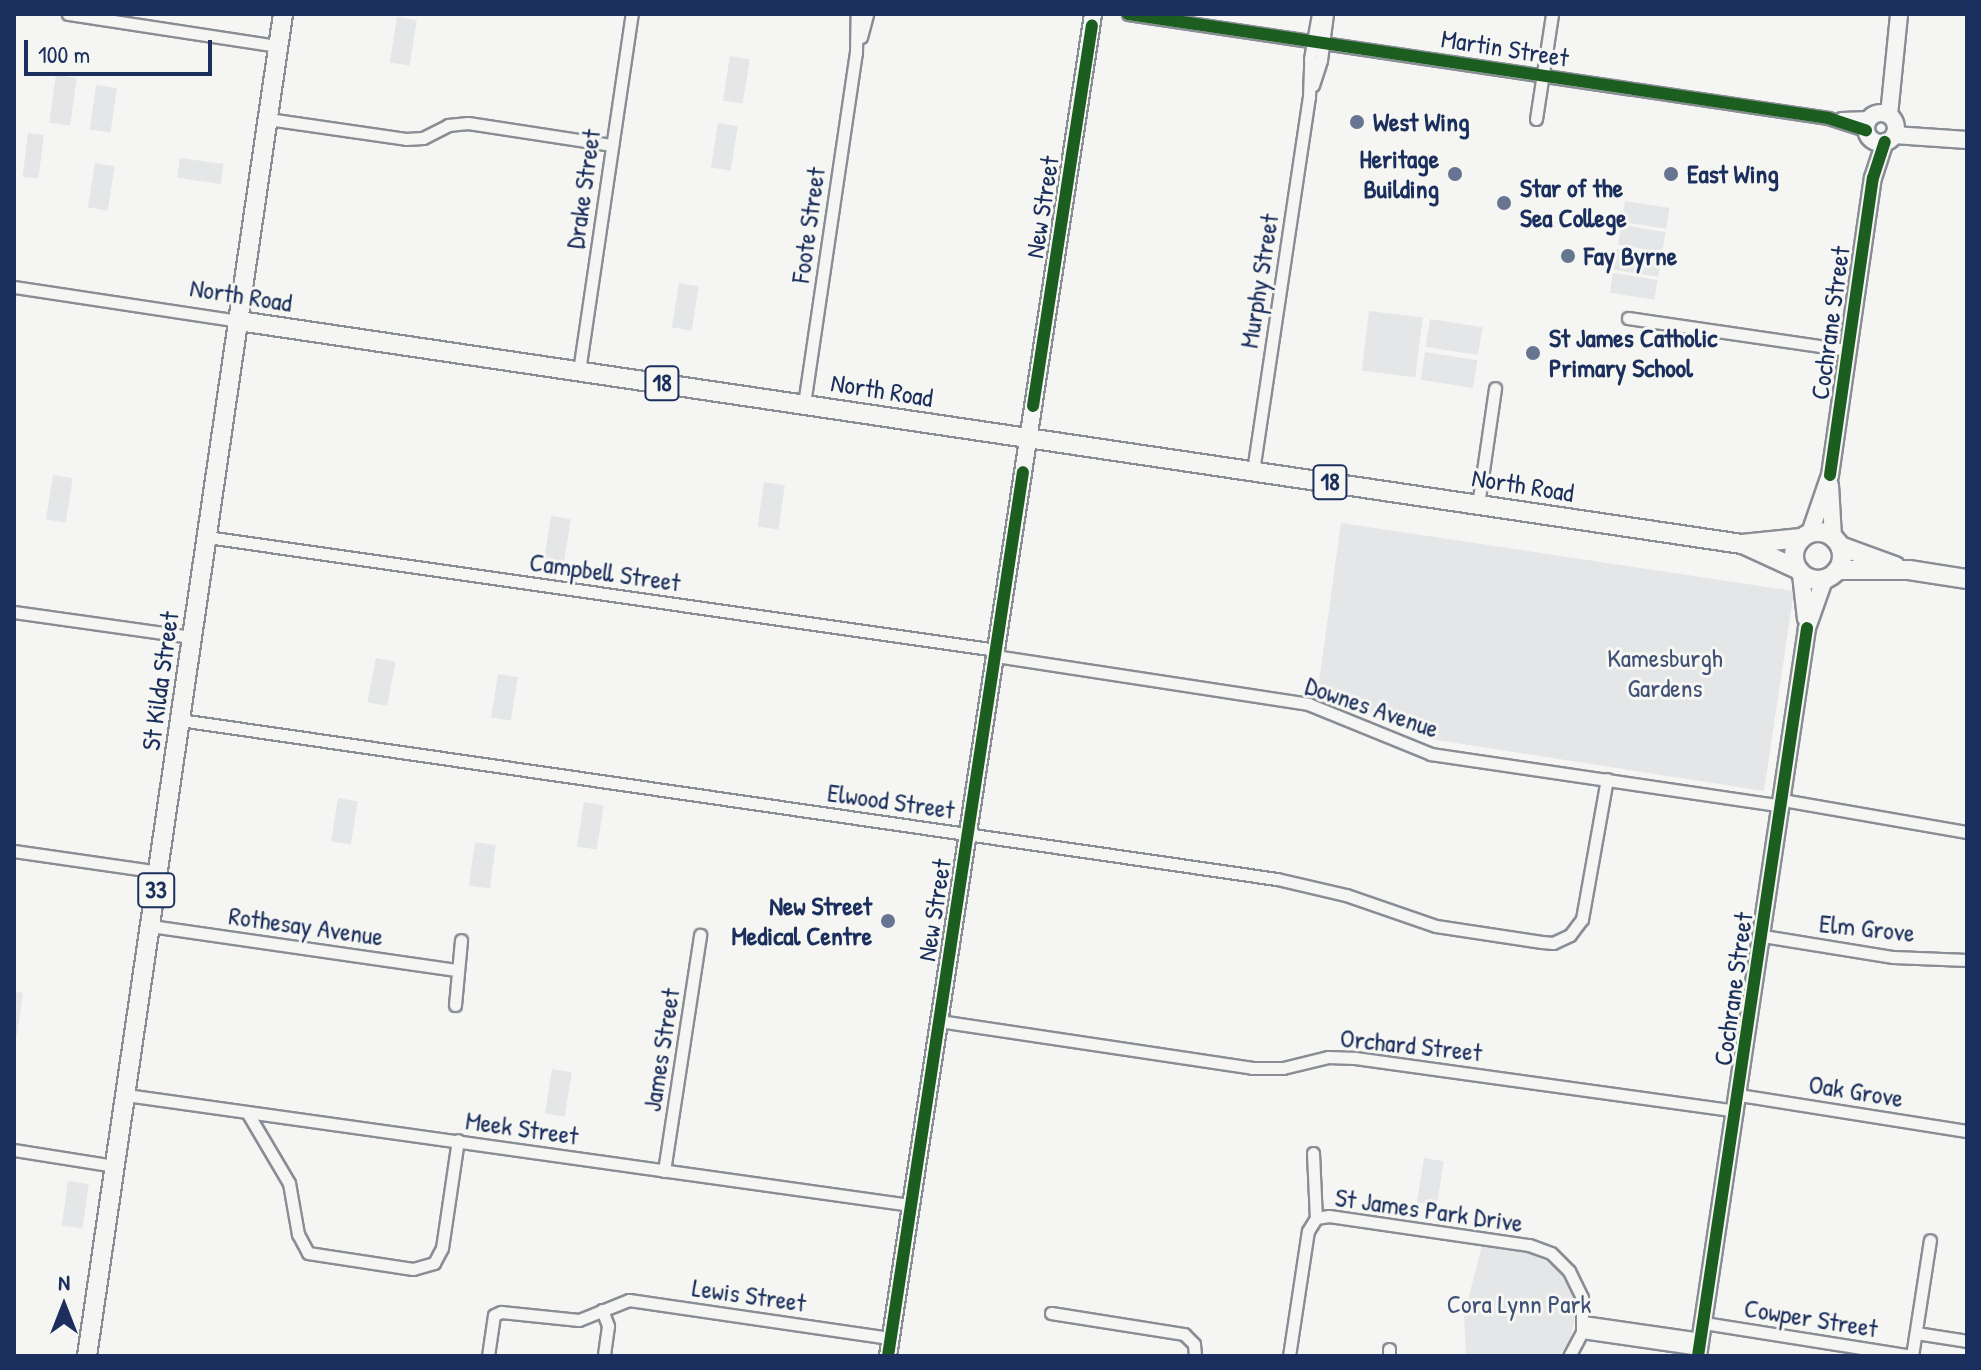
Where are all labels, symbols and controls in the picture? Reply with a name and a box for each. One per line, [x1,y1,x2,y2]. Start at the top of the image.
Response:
street label: Martin Street [1439,23,1571,73]
scale bar [28,24,216,74]
text: 100 m [38,38,90,70]
place label: West Wing [1373,106,1469,138]
marker: West Wing [1348,113,1366,131]
street label: Drake Street [559,127,607,251]
place label: Heritage Building [1360,143,1439,204]
street label: New Street [1019,154,1065,260]
place label: East Wing [1687,158,1779,190]
street label: Foote Street [784,165,832,285]
marker: Heritage Building [1446,165,1464,183]
marker: East Wing [1662,165,1680,183]
place label: Star of the Sea College [1520,172,1627,234]
marker: Star of the Sea College [1495,194,1513,212]
street label: Murphy Street [1233,212,1285,350]
place label: Fay Byrne [1584,240,1677,272]
street label: Cochrane Street [1804,244,1856,402]
marker: Fay Byrne [1559,247,1577,265]
street label: North Road [188,272,294,318]
place label: St James Catholic Primary School [1549,322,1717,384]
marker: St James Catholic Primary School [1524,344,1542,362]
road number: 18 [644,363,680,403]
street label: North Road [829,367,935,413]
road number: 18 [1312,462,1348,502]
street label: North Road [1470,462,1576,508]
street label: Campbell Street [528,546,682,598]
street label: St Kilda Street [135,609,185,753]
park label: Kamesburgh Gardens [1607,642,1723,704]
street label: Downes Avenue [1301,670,1443,744]
street label: Elwood Street [825,777,957,825]
street label: New Street [911,857,957,963]
road number: 33 [136,870,176,910]
place label: New Street Medical Centre [731,890,872,952]
street label: Rothesay Avenue [227,900,385,952]
street label: Elm Grove [1818,907,1916,949]
street label: Cochrane Street [1707,910,1759,1068]
marker: New Street Medical Centre [879,912,897,930]
street label: James Street [636,986,686,1114]
street label: Orchard Street [1339,1022,1483,1068]
street label: Oak Grove [1807,1068,1905,1114]
street label: Meek Street [464,1105,580,1151]
street label: St James Park Drive [1333,1181,1525,1239]
north arrow [24,1266,104,1346]
text: N [58,1267,70,1297]
street label: Lewis Street [690,1272,808,1318]
park label: Cora Lynn Park [1447,1288,1591,1320]
street label: Cowper Street [1742,1292,1880,1344]

